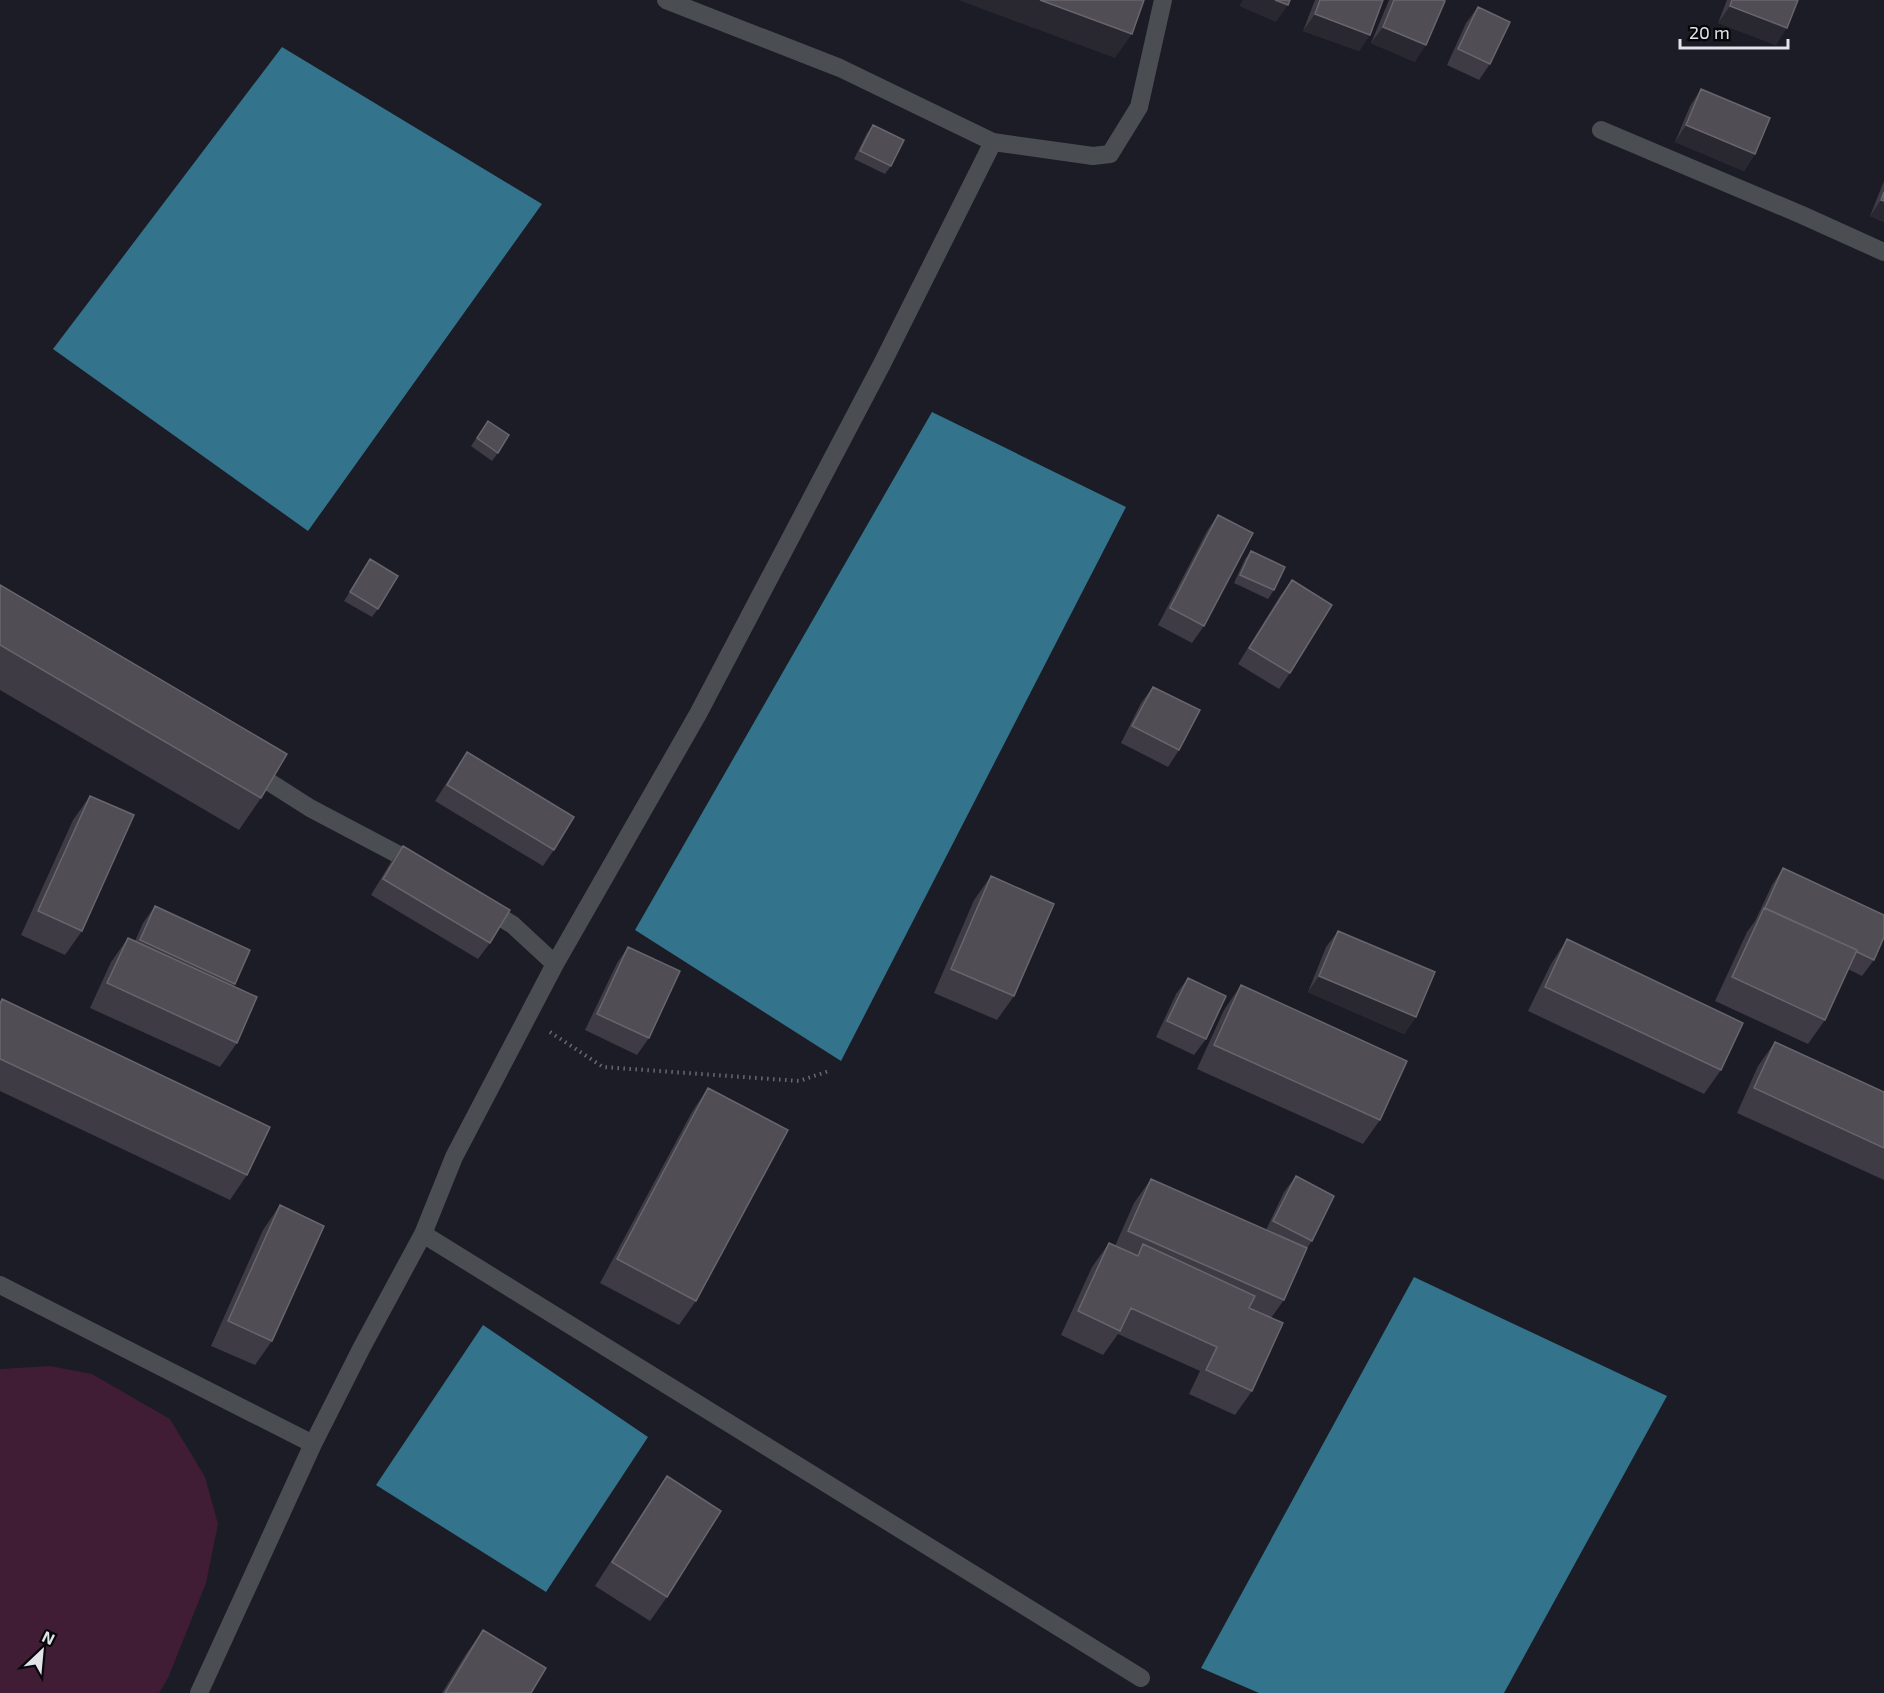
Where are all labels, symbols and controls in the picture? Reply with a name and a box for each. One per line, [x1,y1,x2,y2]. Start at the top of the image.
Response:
scale bar [1680,12,1788,50]
text: 20 m [1689,21,1730,43]
north arrow [12,1621,72,1681]
text: N [39,1626,58,1648]

